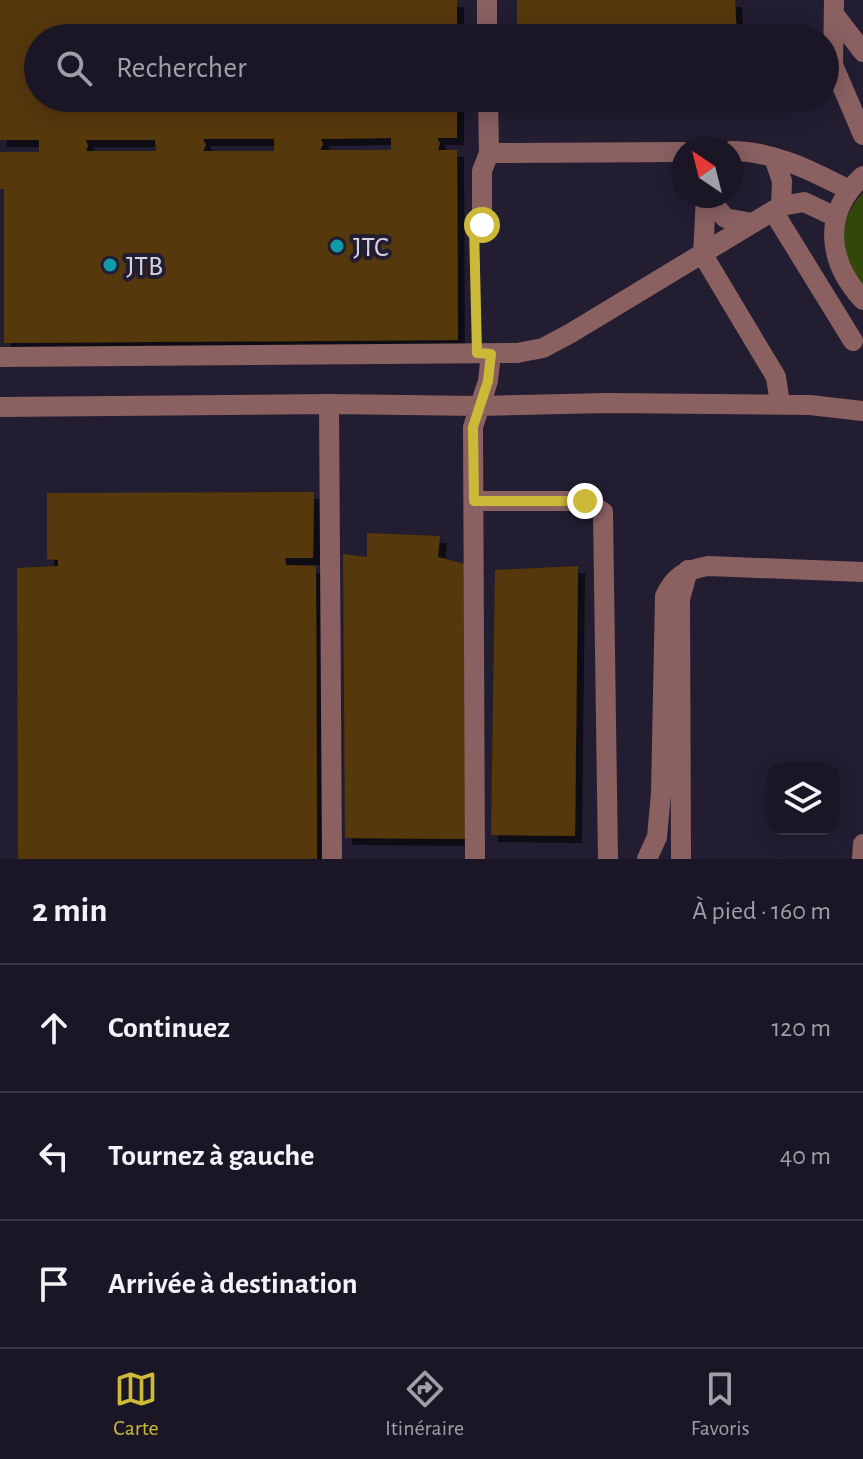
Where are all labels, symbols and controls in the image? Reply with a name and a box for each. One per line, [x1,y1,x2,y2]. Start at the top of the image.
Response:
search box [24,24,839,112]
icon: search [52,46,96,90]
text: Rechercher [116,53,247,83]
north arrow [671,136,743,208]
route start [464,207,500,243]
place label: JTC [353,234,388,262]
marker: JTC [328,237,346,255]
place label: JTB [126,253,163,281]
marker: JTB [101,256,119,274]
route end [567,483,603,519]
map controls [767,763,839,835]
button: layers [767,763,839,835]
text: 2 min [32,894,107,928]
text: À pied · 160 m [692,898,831,924]
icon: ahead [32,1006,76,1050]
text: Continuez [108,1013,230,1043]
text: 120 m [771,1015,831,1041]
icon: left [32,1134,76,1178]
text: Tournez à gauche [108,1141,315,1171]
text: 40 m [780,1143,831,1169]
icon: arrive [32,1262,76,1306]
text: Arrivée à destination [108,1269,358,1299]
tab: Carte [113,1367,159,1441]
tab: Itinéraire [385,1367,464,1441]
tab: Favoris [691,1367,750,1441]

